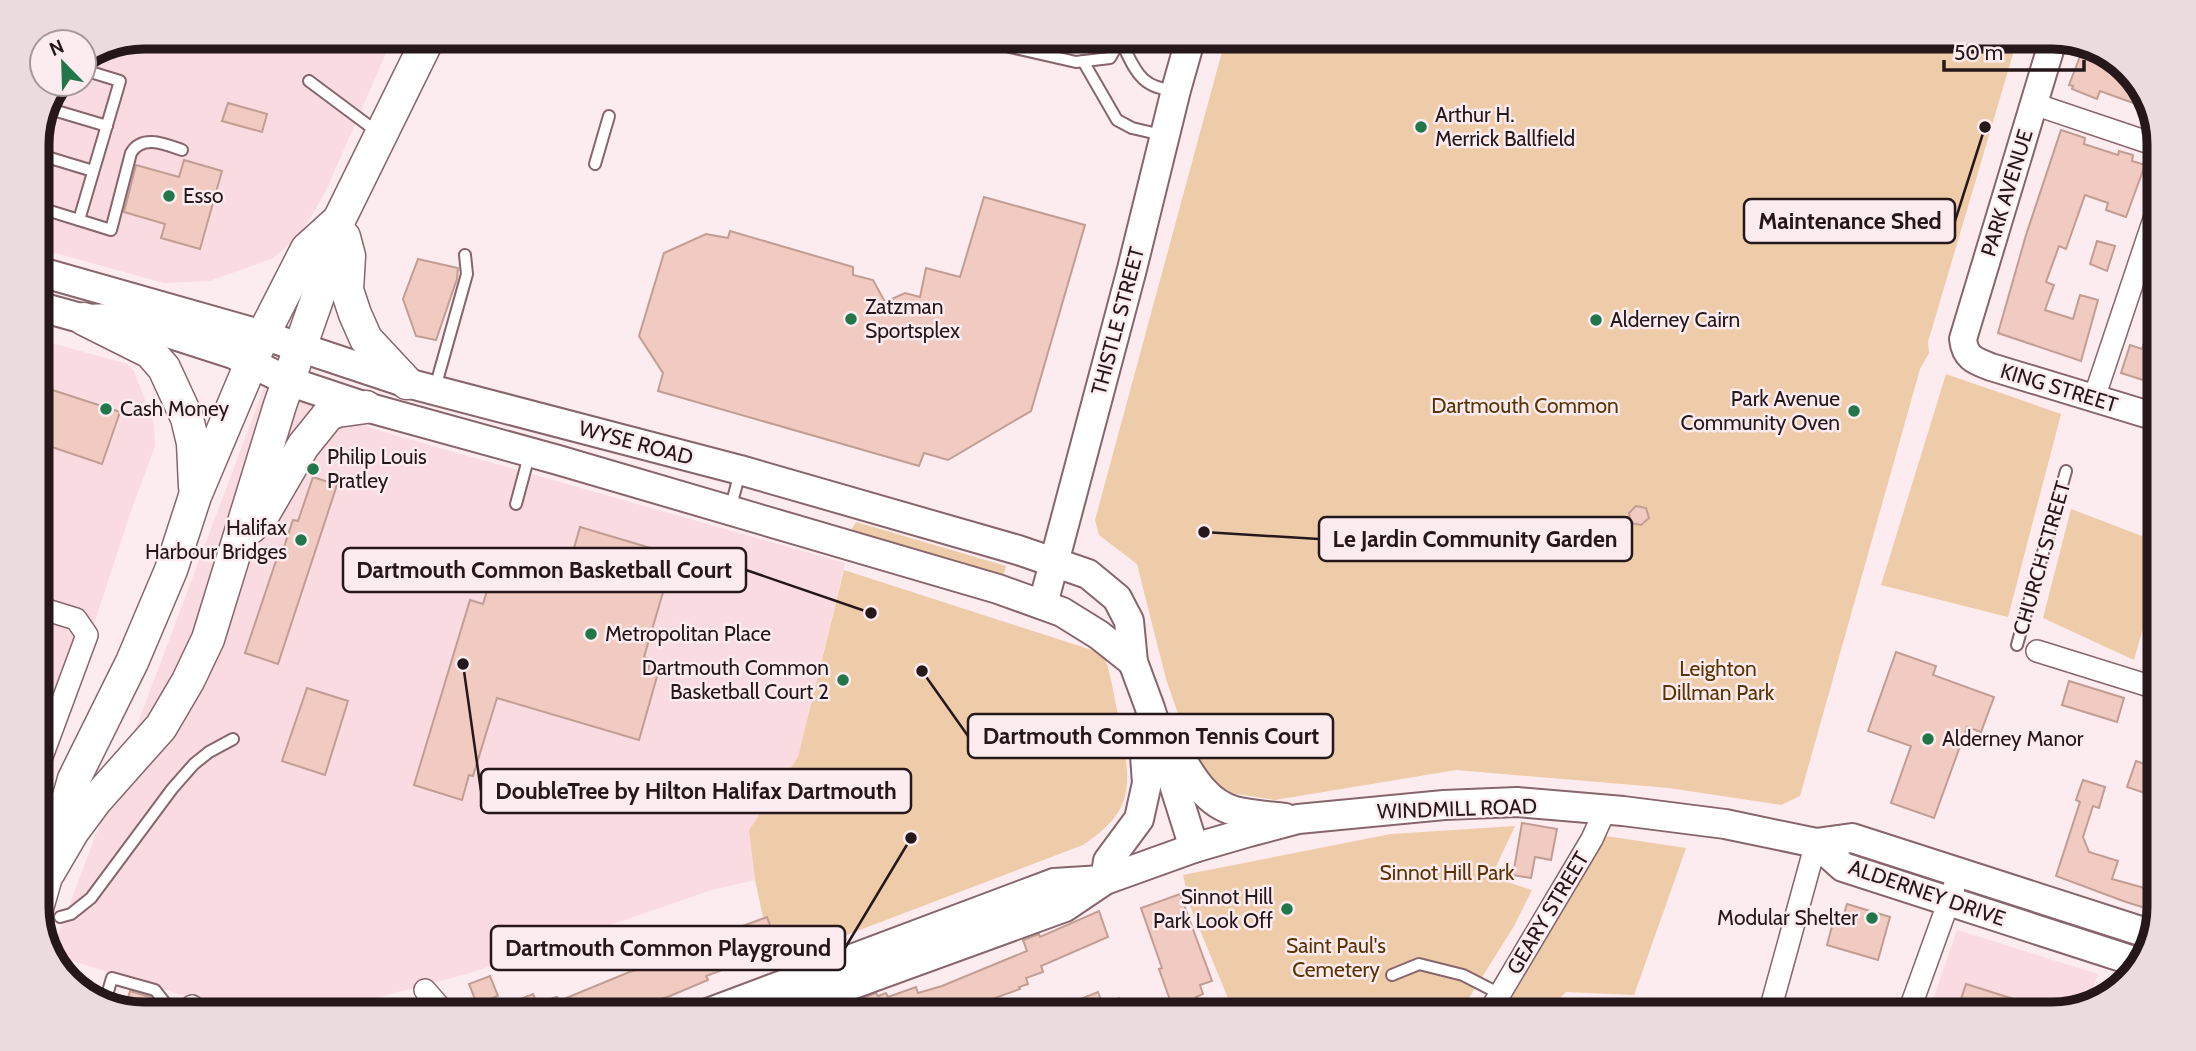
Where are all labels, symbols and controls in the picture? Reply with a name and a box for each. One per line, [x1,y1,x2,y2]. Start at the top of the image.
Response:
north arrow [28,28,98,98]
scale bar [1944,28,2084,72]
text: N [46,35,67,61]
text: 50 m [1954,40,2003,65]
place label: Arthur H. Merrick Ballfield [1435,102,1575,151]
marker: Arthur H. Merrick Ballfield [1413,119,1429,135]
street label: PARK AVENUE [1975,126,2038,259]
place label: Esso [183,183,223,208]
marker: Esso [161,188,177,204]
callout: Maintenance Shed [1744,199,1955,243]
text: Maintenance Shed [1758,207,1942,235]
street label: THISTLE STREET [1086,244,1149,398]
place label: Zatzman Sportsplex [865,294,960,343]
place label: Alderney Cairn [1610,307,1740,332]
marker: Zatzman Sportsplex [843,311,859,327]
marker: Alderney Cairn [1588,312,1604,328]
street label: KING STREET [1997,358,2121,417]
place label: Park Avenue Community Oven [1681,386,1840,435]
park label: Dartmouth Common [1431,393,1619,418]
place label: Cash Money [120,396,230,421]
marker: Cash Money [98,401,114,417]
marker: Park Avenue Community Oven [1846,403,1862,419]
street label: WYSE ROAD [576,415,696,470]
place label: Philip Louis Pratley [327,444,427,493]
marker: Philip Louis Pratley [305,461,321,477]
street label: CHURCH STREET [2008,478,2075,638]
place label: Halifax Harbour Bridges [145,515,287,564]
callout: Le Jardin Community Garden [1319,517,1632,561]
text: Le Jardin Community Garden [1333,525,1617,553]
marker: Halifax Harbour Bridges [293,532,309,548]
callout: Dartmouth Common Basketball Court [343,548,746,592]
text: Dartmouth Common Basketball Court [356,556,732,584]
place label: Metropolitan Place [605,621,771,646]
marker: Metropolitan Place [583,626,599,642]
place label: Dartmouth Common Basketball Court 2 [642,655,829,704]
park label: Leighton Dillman Park [1662,656,1775,705]
marker: Dartmouth Common Basketball Court 2 [835,672,851,688]
callout: Dartmouth Common Tennis Court [968,714,1333,758]
text: Dartmouth Common Tennis Court [983,722,1319,750]
place label: Alderney Manor [1942,726,2084,751]
marker: Alderney Manor [1920,731,1936,747]
callout: DoubleTree by Hilton Halifax Dartmouth [481,769,911,813]
text: DoubleTree by Hilton Halifax Dartmouth [495,777,897,805]
street label: WINDMILL ROAD [1377,793,1537,824]
street label: GEARY STREET [1501,847,1594,978]
street label: ALDERNEY DRIVE [1846,854,2009,931]
park label: Sinnot Hill Park [1380,860,1515,885]
place label: Sinnot Hill Park Look Off [1153,884,1273,933]
marker: Sinnot Hill Park Look Off [1279,901,1295,917]
place label: Modular Shelter [1717,905,1858,930]
marker: Modular Shelter [1864,910,1880,926]
callout: Dartmouth Common Playground [491,926,845,970]
park label: Saint Paul's Cemetery [1286,933,1386,982]
text: Dartmouth Common Playground [505,934,831,962]

